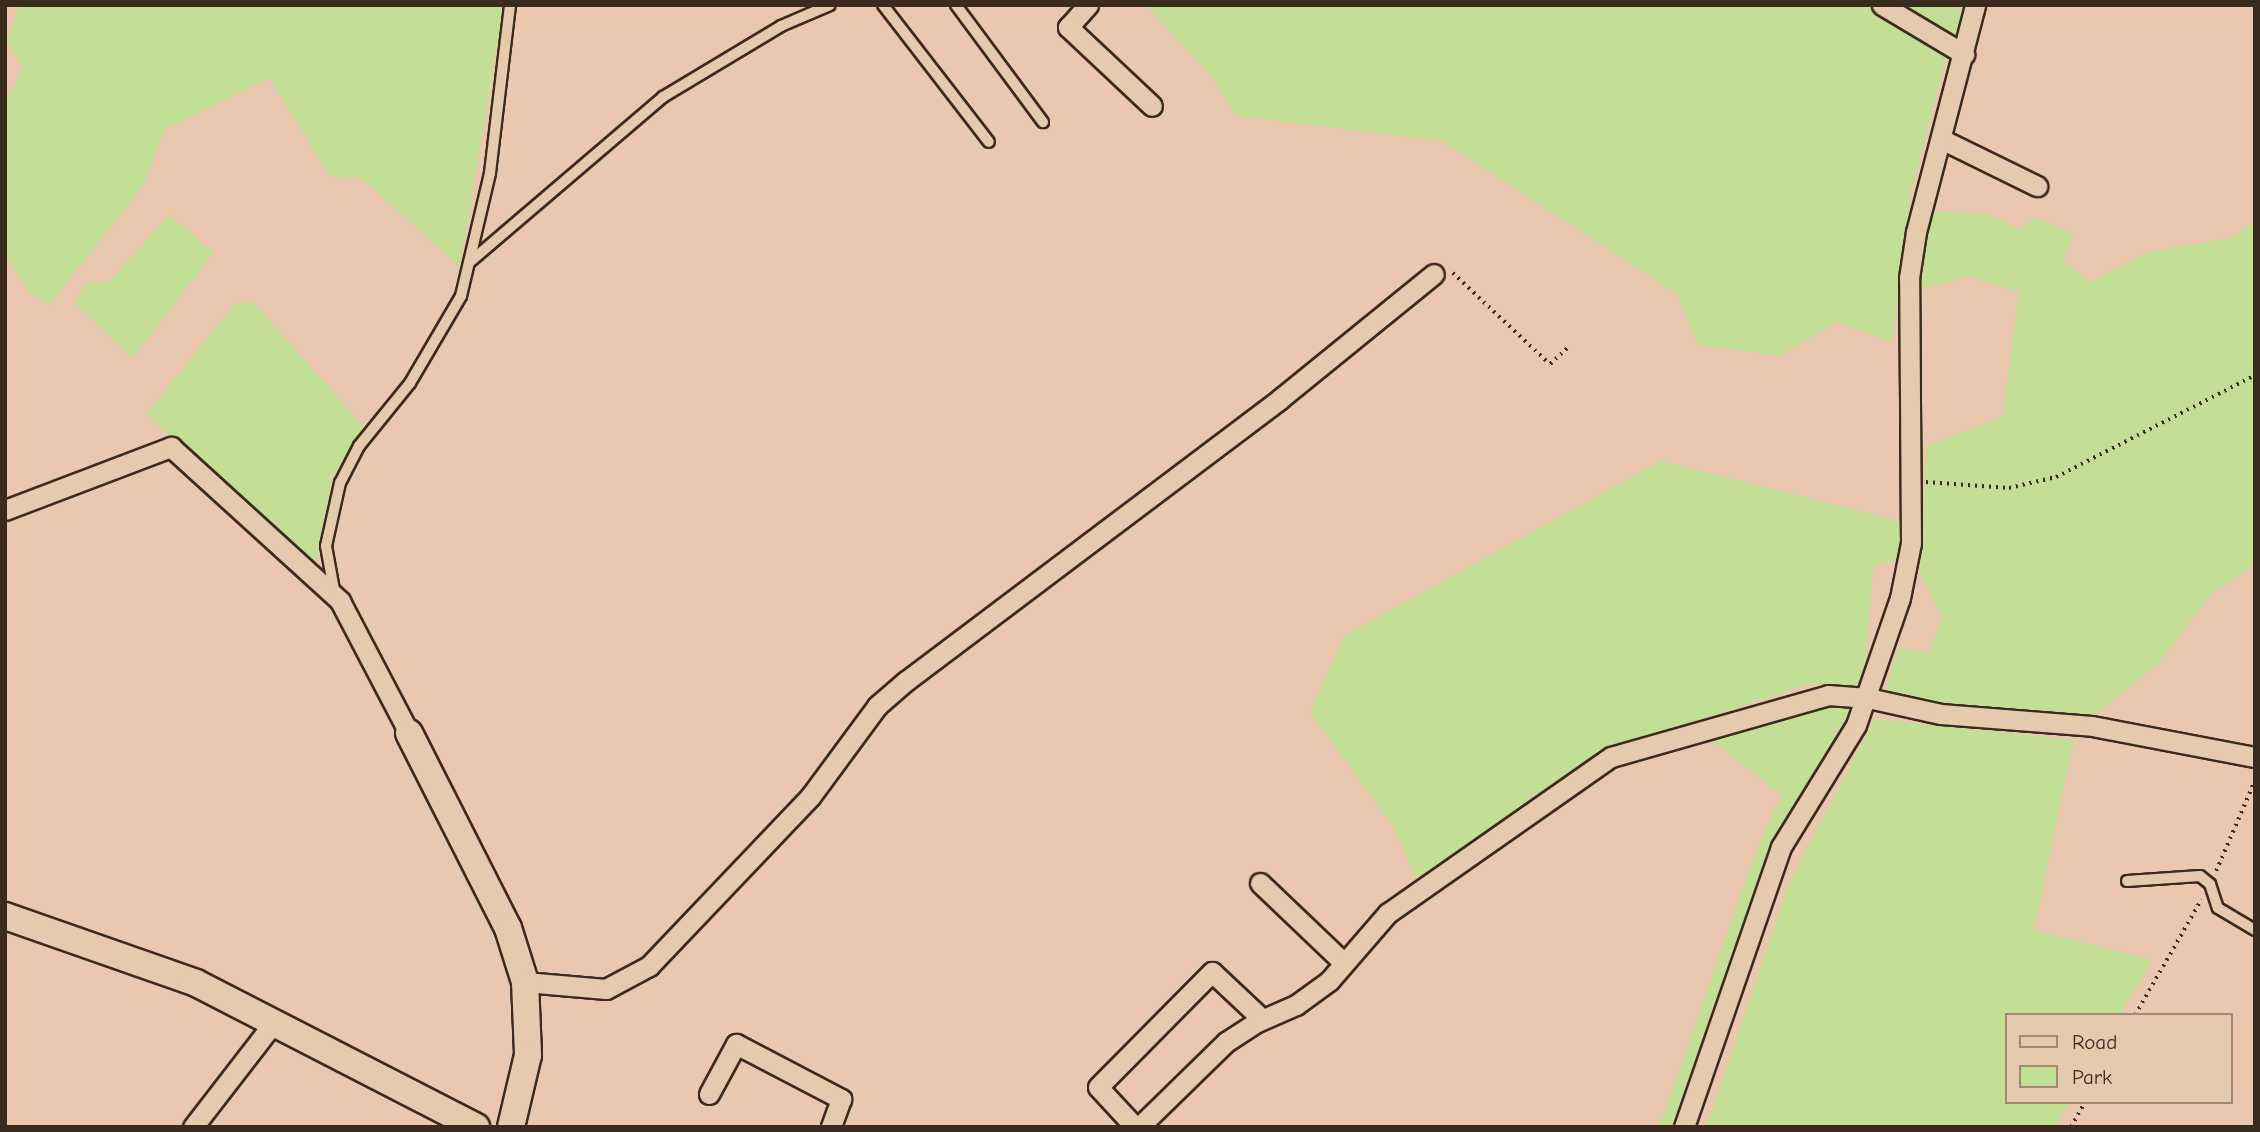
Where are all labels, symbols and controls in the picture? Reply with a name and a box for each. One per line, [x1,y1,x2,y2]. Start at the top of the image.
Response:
legend [2004,1013,2232,1104]
text: Road [2072,1030,2117,1054]
text: Park [2072,1065,2112,1089]

